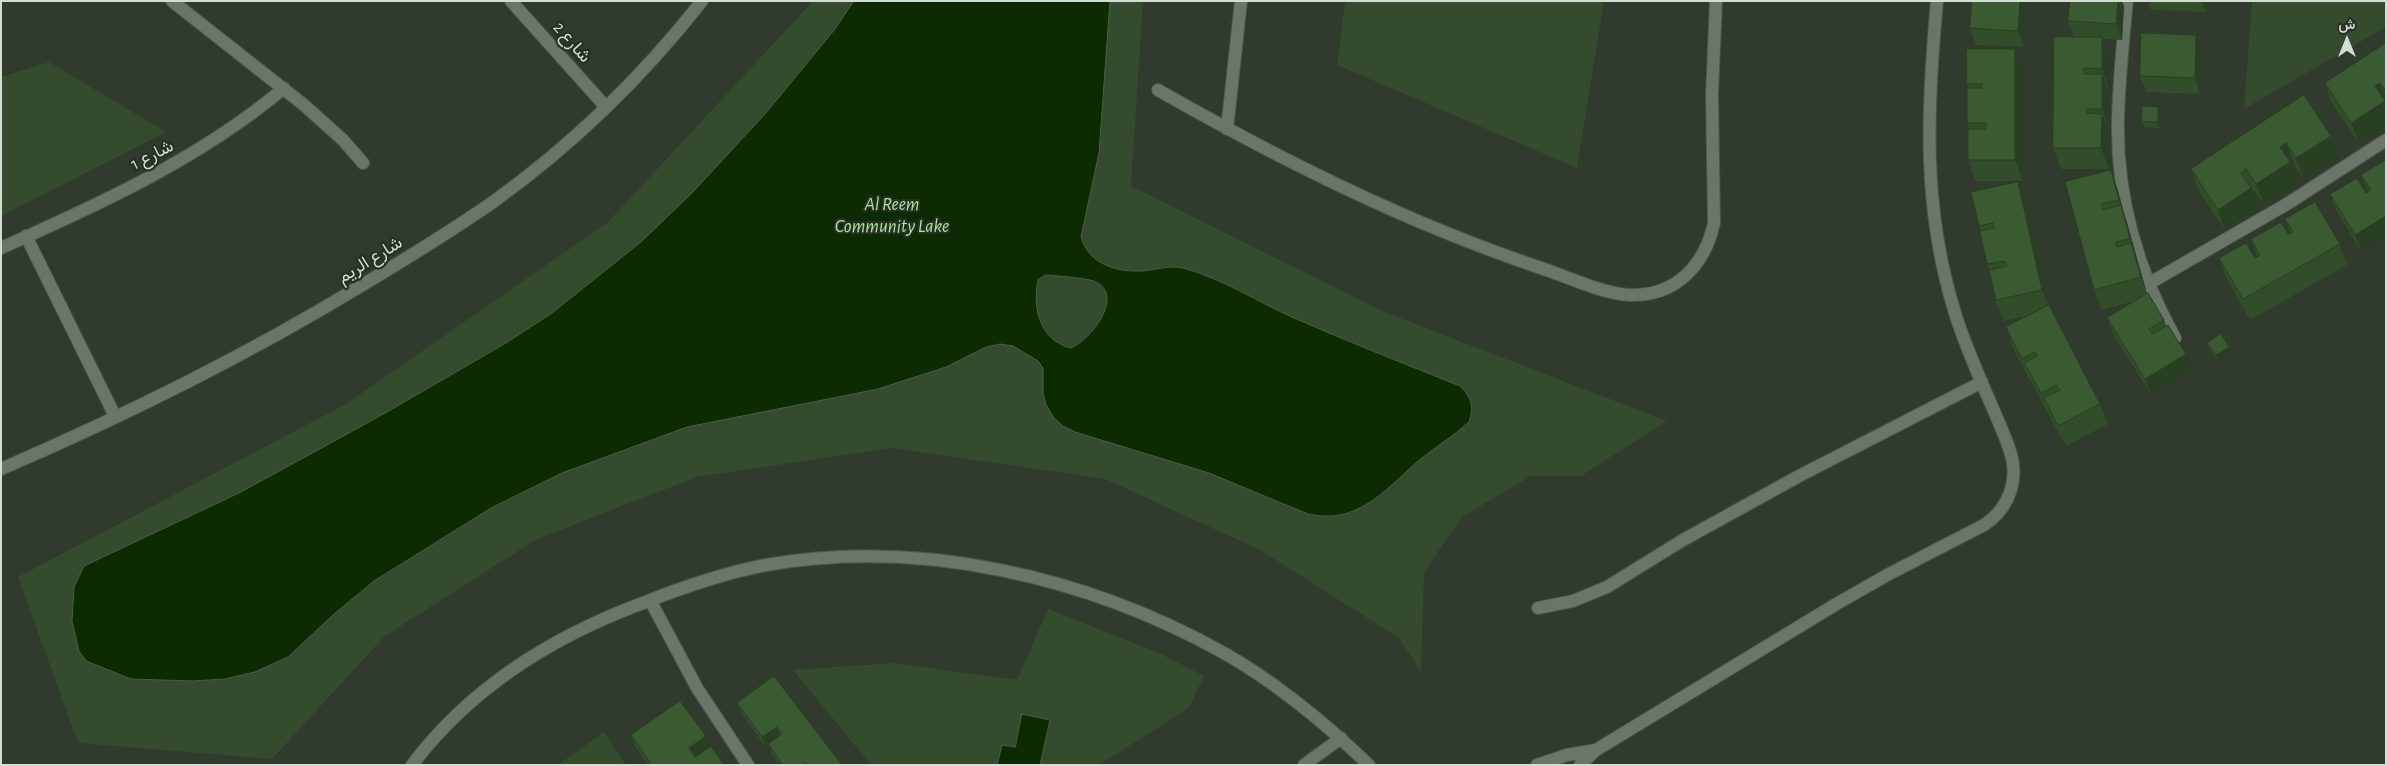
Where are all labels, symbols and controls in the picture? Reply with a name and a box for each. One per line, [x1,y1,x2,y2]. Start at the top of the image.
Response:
north arrow [2322,15,2372,65]
street label: شارع 2 [548,17,596,67]
text: ش [2339,18,2355,32]
street label: شارع 1 [127,135,177,175]
water label: Al Reem Community Lake [835,193,949,237]
street label: شارع الريم [334,232,406,288]

